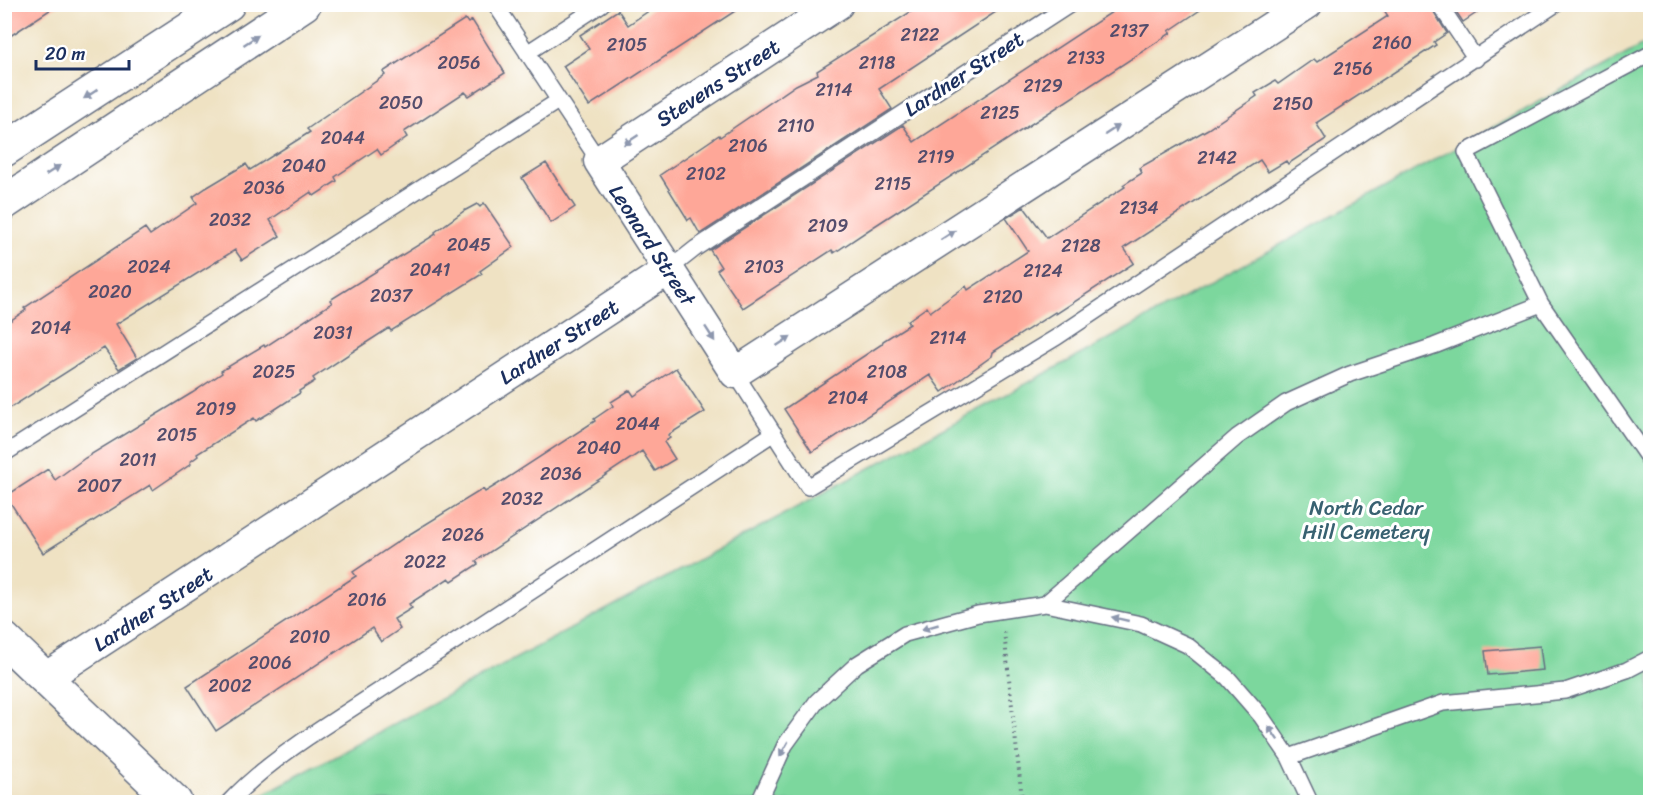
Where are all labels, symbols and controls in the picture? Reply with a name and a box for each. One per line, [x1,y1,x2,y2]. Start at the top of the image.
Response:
house number: 2137 [1110,15,1150,47]
house number: 2122 [901,19,939,51]
street label: Lardner Street [896,21,1032,127]
house number: 2160 [1372,27,1412,59]
street label: Stevens Street [648,28,788,138]
house number: 2105 [607,29,647,61]
scale bar [36,33,129,71]
one-way arrow [243,34,259,45]
text: 20 m [45,38,85,70]
house number: 2133 [1067,42,1105,74]
house number: 2056 [438,47,480,79]
house number: 2118 [859,47,895,79]
house number: 2156 [1333,53,1373,85]
house number: 2129 [1023,70,1063,102]
house number: 2114 [815,74,853,106]
house number: 2050 [379,87,423,119]
one-way arrow [83,88,99,99]
house number: 2150 [1273,88,1313,120]
house number: 2125 [980,97,1020,129]
house number: 2110 [777,110,815,142]
house number: 2044 [321,122,365,154]
one-way arrow [1104,125,1120,136]
house number: 2106 [728,130,768,162]
one-way arrow [623,134,639,145]
house number: 2119 [918,141,954,173]
house number: 2142 [1197,142,1237,174]
house number: 2040 [282,150,326,182]
house number: 2102 [686,158,726,190]
one-way arrow [45,165,62,176]
house number: 2115 [875,168,911,200]
house number: 2036 [243,172,285,204]
street label: Leonard Street [598,176,707,315]
house number: 2134 [1119,192,1159,224]
house number: 2032 [209,204,251,236]
house number: 2109 [808,210,848,242]
house number: 2045 [447,229,491,261]
one-way arrow [940,230,956,241]
house number: 2128 [1061,230,1101,262]
house number: 2024 [127,251,171,283]
house number: 2103 [744,251,784,283]
house number: 2041 [410,254,451,286]
house number: 2124 [1023,255,1063,287]
house number: 2020 [88,276,132,308]
house number: 2037 [370,280,414,312]
house number: 2120 [983,281,1023,313]
street label: Lardner Street [491,289,627,395]
house number: 2014 [31,312,71,344]
house number: 2031 [313,317,353,349]
house number: 2114 [929,322,967,354]
one-way arrow [704,326,715,342]
one-way arrow [776,336,792,347]
house number: 2025 [252,356,296,388]
house number: 2108 [867,356,907,388]
house number: 2104 [828,382,868,414]
house number: 2019 [196,393,236,425]
house number: 2044 [616,408,660,440]
house number: 2015 [157,419,197,451]
house number: 2040 [577,432,621,464]
house number: 2011 [119,444,157,476]
house number: 2036 [540,458,582,490]
house number: 2007 [77,470,122,502]
house number: 2032 [501,483,543,515]
park label: North Cedar Hill Cemetery [1302,489,1430,551]
house number: 2026 [442,519,484,551]
house number: 2022 [404,546,446,578]
street label: Lardner Street [85,556,221,662]
house number: 2016 [347,584,387,616]
one-way arrow [1111,614,1130,624]
house number: 2010 [290,621,330,653]
one-way arrow [920,623,938,632]
house number: 2006 [248,647,292,679]
house number: 2002 [208,670,252,702]
one-way arrow [1267,724,1278,741]
one-way arrow [779,741,789,758]

